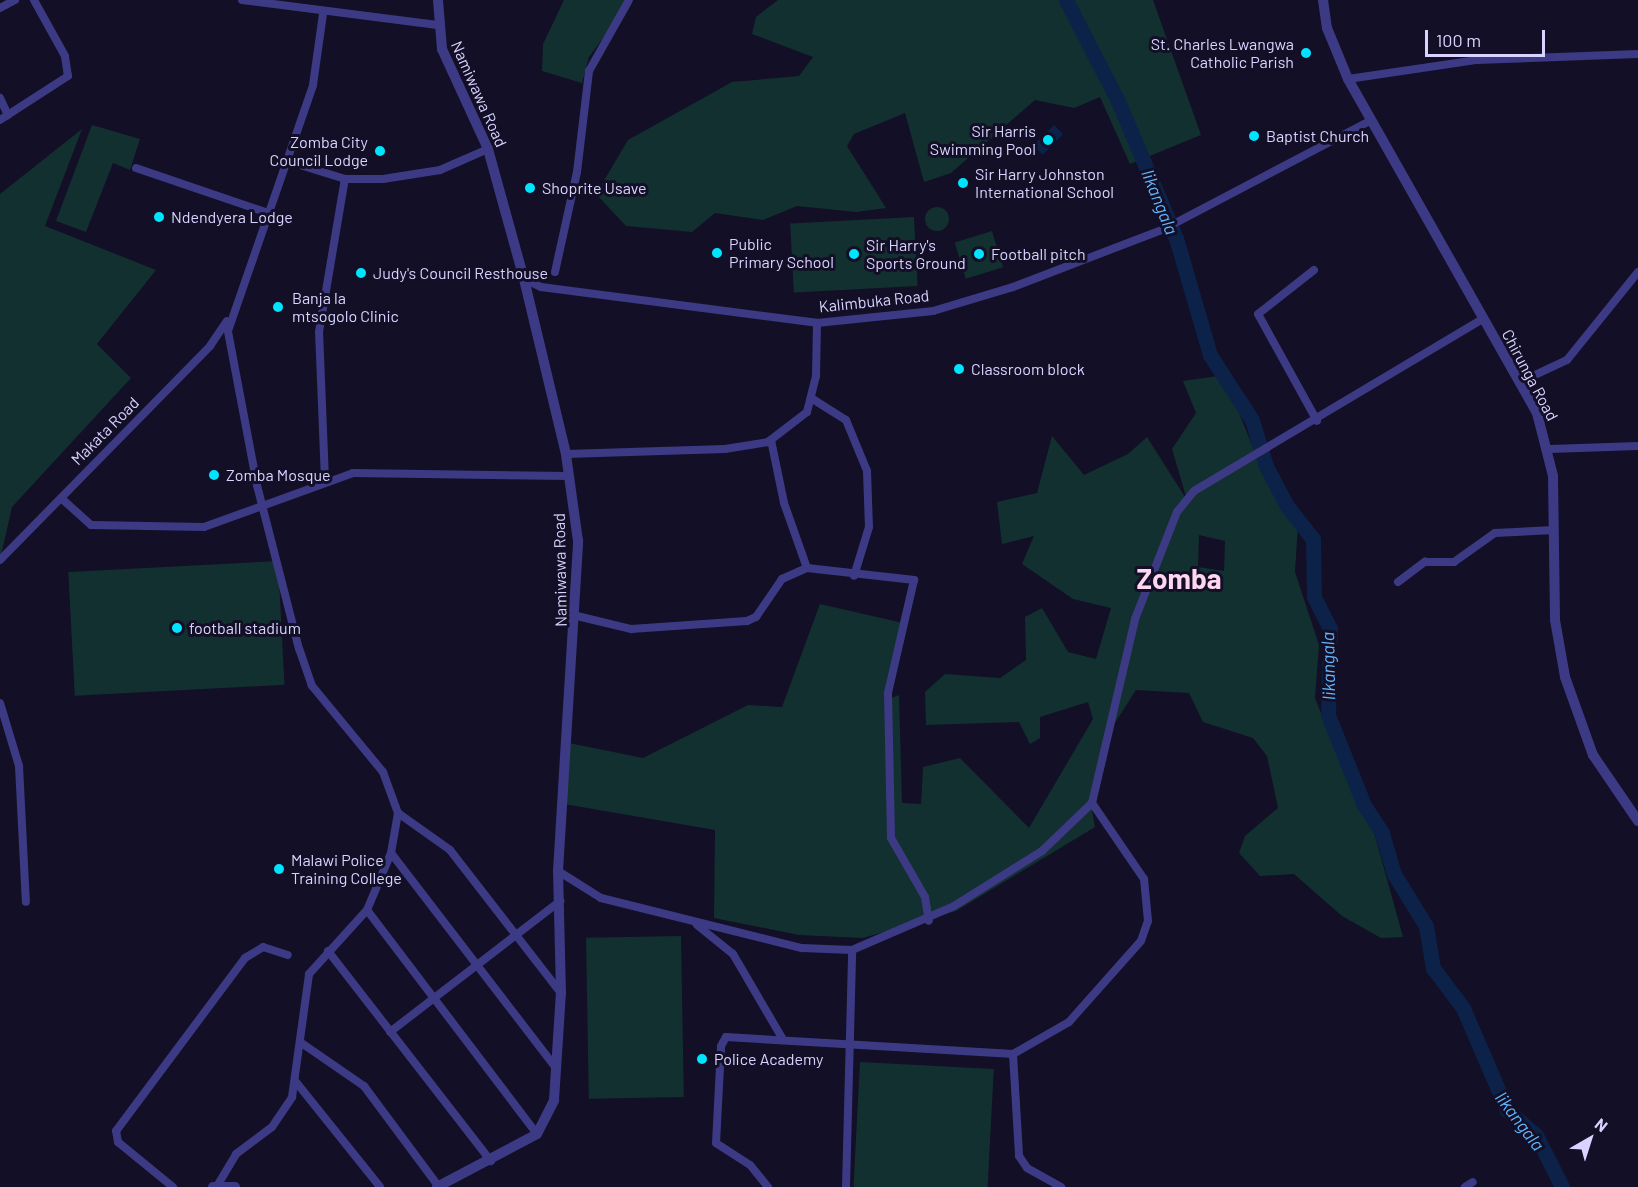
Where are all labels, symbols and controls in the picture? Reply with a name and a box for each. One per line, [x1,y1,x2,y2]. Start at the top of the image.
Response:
scale bar [1428,18,1548,56]
text: 100 m [1436,29,1481,51]
place label: St. Charles Lwangwa Catholic Parish [1151,34,1294,72]
street label: Namiwawa Road [447,38,511,150]
marker: St. Charles Lwangwa Catholic Parish [1299,46,1313,60]
place label: Sir Harris Swimming Pool [930,121,1036,159]
place label: Baptist Church [1266,126,1369,146]
marker: Baptist Church [1247,129,1261,143]
place label: Zomba City Council Lodge [270,132,368,170]
marker: Sir Harris Swimming Pool [1041,133,1055,147]
marker: Zomba City Council Lodge [373,144,387,158]
place label: Sir Harry Johnston International School [975,164,1114,202]
water label: likangala [1137,166,1183,238]
marker: Sir Harry Johnston International School [956,176,970,190]
place label: Shoprite Usave [542,178,647,198]
marker: Shoprite Usave [523,181,537,195]
place label: Ndendyera Lodge [171,207,293,227]
marker: Ndendyera Lodge [152,210,166,224]
place label: Public Primary School [729,234,834,272]
place label: Sir Harry's Sports Ground [866,235,966,273]
place label: Football pitch [991,244,1086,264]
marker: Public Primary School [710,246,724,260]
marker: Sir Harry's Sports Ground [847,247,861,261]
marker: Football pitch [972,247,986,261]
place label: Judy's Council Resthouse [373,263,548,283]
marker: Judy's Council Resthouse [354,266,368,280]
street label: Kalimbuka Road [818,286,930,316]
place label: Banja la mtsogolo Clinic [292,288,399,326]
marker: Banja la mtsogolo Clinic [269,298,287,316]
street label: Chirunga Road [1498,326,1562,424]
place label: Classroom block [971,359,1085,379]
marker: Classroom block [952,362,966,376]
street label: Makata Road [67,393,143,469]
place label: Zomba Mosque [226,465,331,485]
marker: Zomba Mosque [207,468,221,482]
street label: Namiwawa Road [549,513,571,627]
district label: Zomba [1136,561,1222,595]
place label: football stadium [189,618,301,638]
marker: football stadium [170,621,184,635]
water label: likangala [1317,632,1339,700]
place label: Malawi Police Training College [291,850,402,888]
marker: Malawi Police Training College [272,862,286,876]
place label: Police Academy [714,1049,823,1069]
marker: Police Academy [695,1052,709,1066]
water label: likangala [1491,1087,1549,1155]
north arrow [1560,1109,1620,1169]
text: N [1592,1114,1612,1135]

